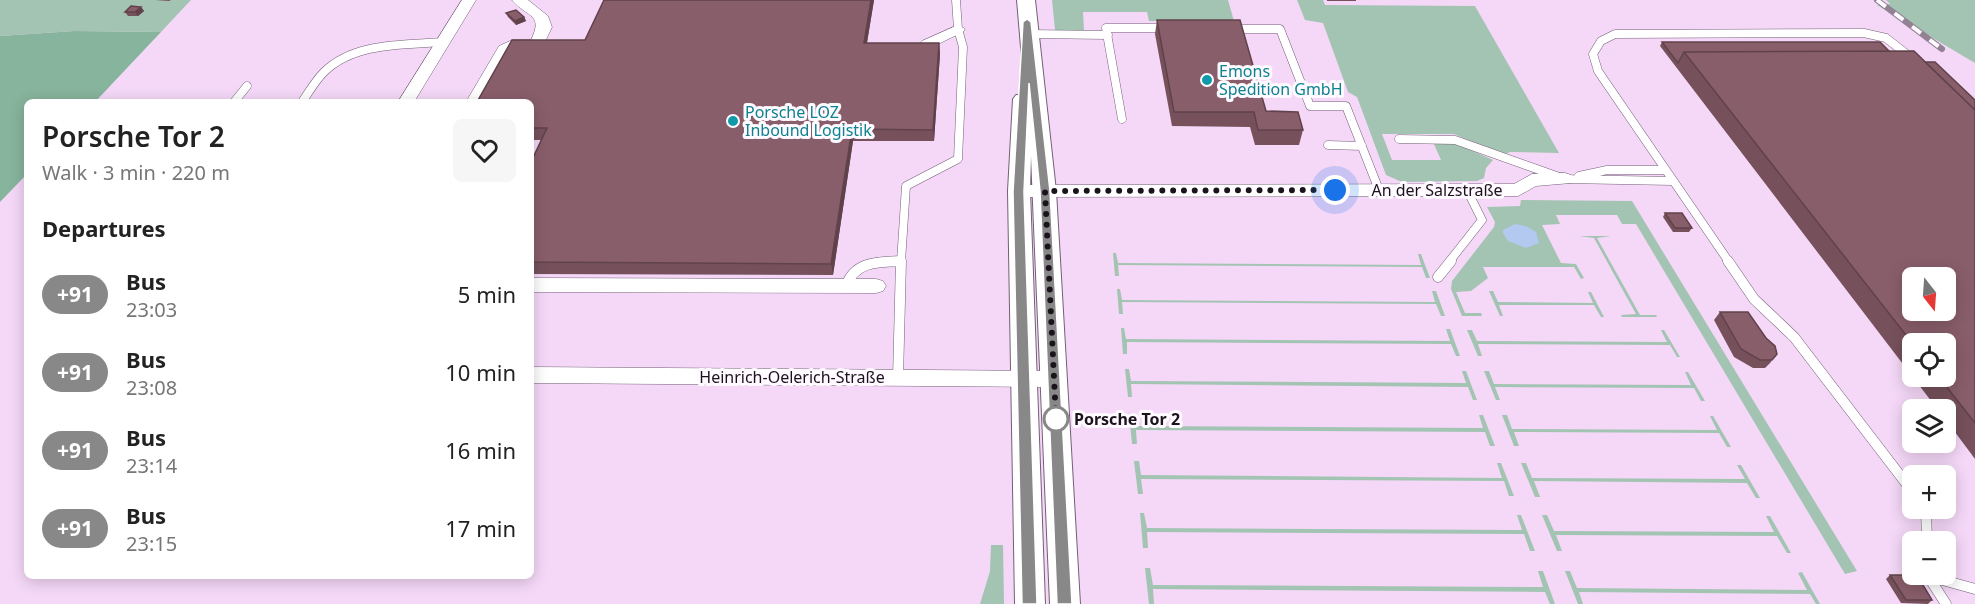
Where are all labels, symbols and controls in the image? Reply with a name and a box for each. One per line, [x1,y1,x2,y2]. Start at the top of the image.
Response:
place label: Emons Spedition GmbH [1219,60,1343,100]
marker: Emons Spedition GmbH [1200,73,1214,87]
place label: Porsche LOZ Inbound Logistik [745,101,872,141]
marker: Porsche LOZ Inbound Logistik [726,114,740,128]
text: Porsche Tor 2 [42,117,225,155]
button: heart [453,119,516,182]
text: Walk · 3 min · 220 m [42,159,230,186]
your location [1320,175,1350,205]
street label: An der Salzstraße [1371,179,1503,201]
text: Departures [42,213,166,243]
text: Bus [126,266,166,296]
north arrow [1902,267,1956,321]
map controls [1902,267,1956,585]
text: 5 min [458,279,516,309]
text: +91 [57,280,93,308]
text: 23:03 [126,296,177,323]
button: locate [1902,333,1956,387]
text: Bus [126,344,166,374]
text: 10 min [445,357,516,387]
text: +91 [57,358,93,386]
street label: Heinrich-Oelerich-Straße [699,366,885,388]
text: 23:08 [126,374,177,401]
button: layers [1902,399,1956,453]
marker: Porsche Tor 2 [1043,406,1069,432]
place label: Porsche Tor 2 [1074,408,1180,430]
text: Bus [126,422,166,452]
text: 16 min [445,435,516,465]
text: +91 [57,436,93,464]
text: 23:14 [126,452,177,479]
button: + [1902,465,1956,519]
text: Bus [126,500,166,530]
text: 17 min [445,513,516,543]
text: +91 [57,514,93,542]
text: 23:15 [126,530,177,557]
button: − [1902,531,1956,585]

